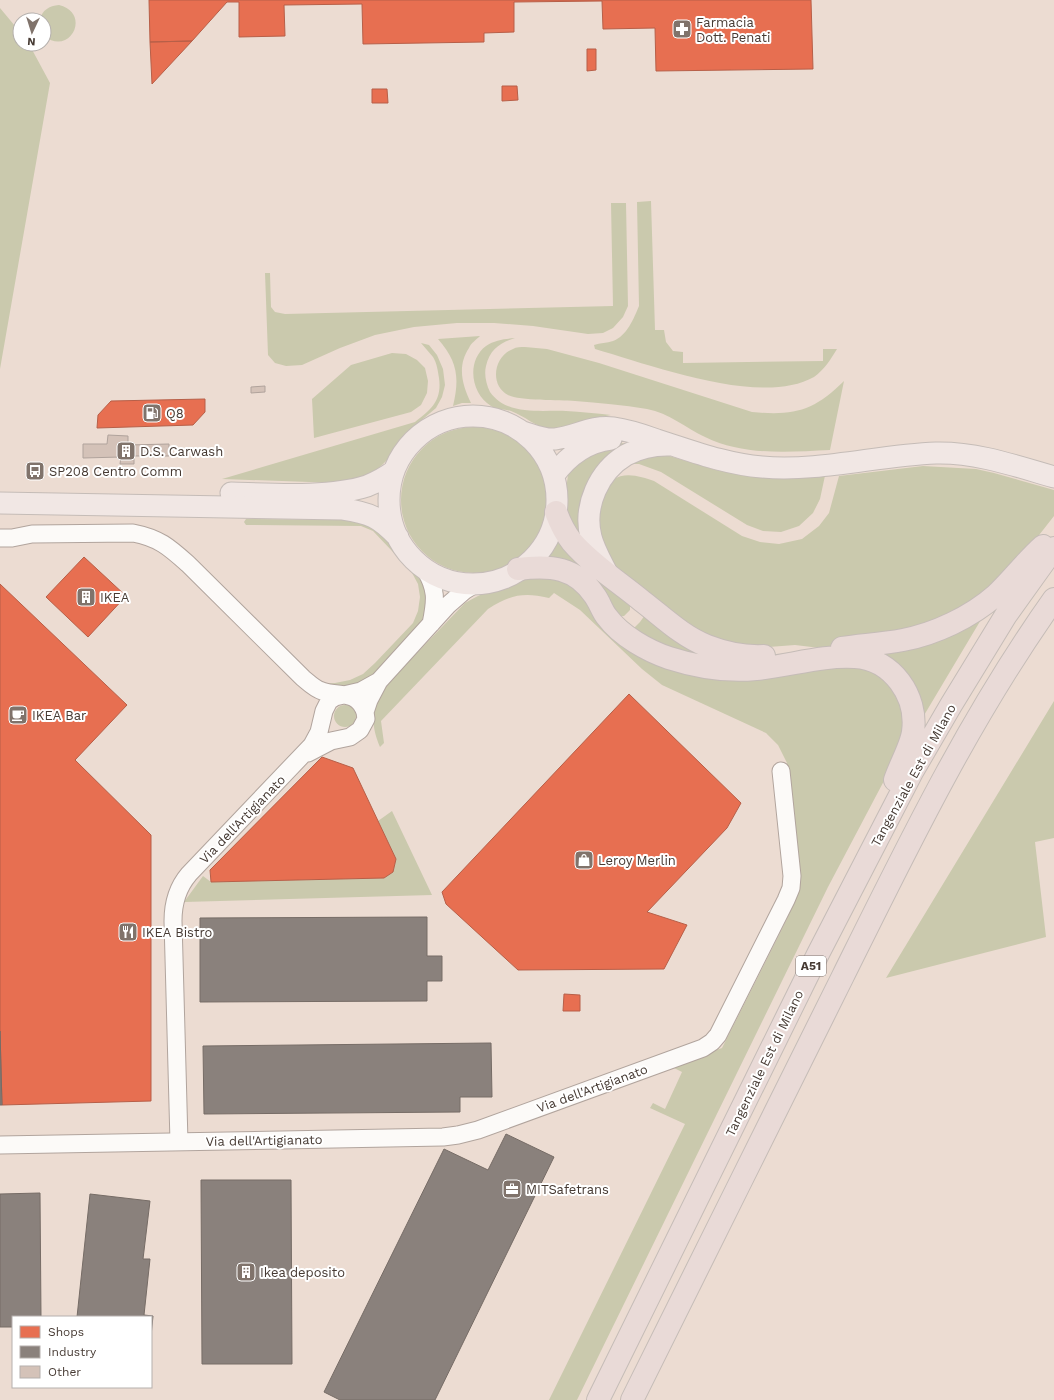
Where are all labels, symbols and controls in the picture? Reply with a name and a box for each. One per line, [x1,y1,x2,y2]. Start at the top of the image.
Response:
north arrow [12,12,52,52]
place label: Farmacia Dott. Penati [696,15,770,45]
pharmacy icon: Farmacia Dott. Penati [671,18,693,40]
text: N [27,35,36,48]
fuel station icon: Q8 [141,402,163,424]
place label: Q8 [166,406,184,421]
building icon: D.S. Carwash [115,440,137,462]
place label: D.S. Carwash [140,444,223,459]
bus stop icon: SP208 Centro Comm [24,460,46,482]
place label: SP208 Centro Comm [49,464,182,479]
building icon: IKEA [75,586,97,608]
place label: IKEA [100,590,130,605]
street label: Tangenziale Est di Milano [868,701,959,849]
cafe icon: IKEA Bar [7,704,29,726]
place label: IKEA Bar [32,708,86,723]
street label: Via dell'Artigianato [196,772,288,867]
shop icon: Leroy Merlin [573,849,595,871]
place label: Leroy Merlin [598,853,676,868]
restaurant icon: IKEA Bistro [117,921,139,943]
place label: IKEA Bistro [142,925,213,940]
road number: A51 [796,956,826,976]
street label: Tangenziale Est di Milano [722,987,807,1139]
street label: Via dell'Artigianato [535,1061,650,1116]
street label: Via dell'Artigianato [205,1132,323,1149]
office icon: MITSafetrans [501,1178,523,1200]
place label: MITSafetrans [526,1182,609,1197]
building icon: Ikea deposito [235,1261,257,1283]
place label: Ikea deposito [260,1265,345,1280]
legend [12,1316,152,1388]
text: Shops [48,1325,84,1339]
text: Industry [48,1345,97,1359]
text: Other [48,1365,81,1379]

